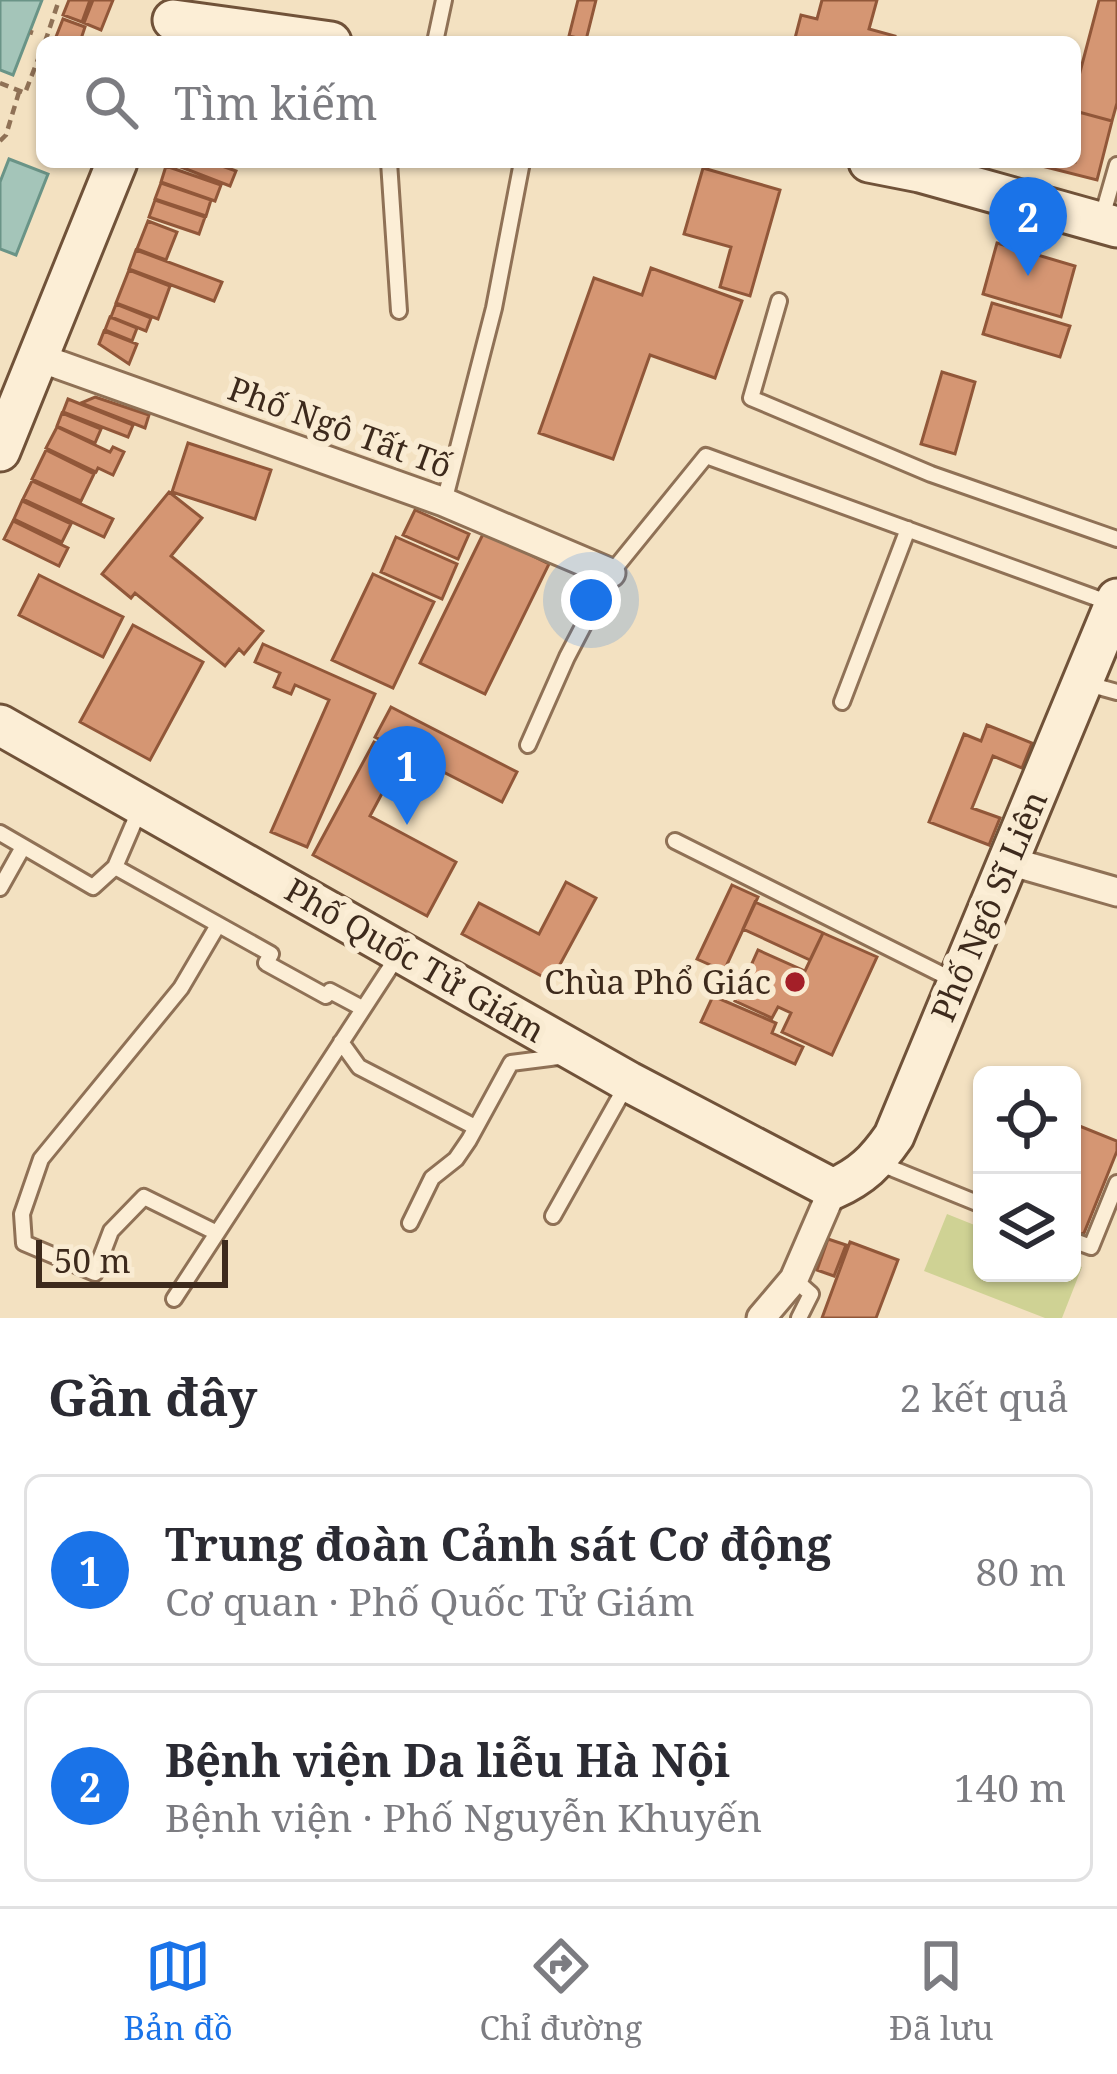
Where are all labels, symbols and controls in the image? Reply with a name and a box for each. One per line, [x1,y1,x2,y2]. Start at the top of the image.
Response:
search box [36,36,1081,168]
icon: search [78,69,144,135]
text: Tìm kiếm [174,72,378,133]
pin: 2 [989,177,1067,276]
street label: Phố Ngô Tất Tố [222,365,458,488]
your location [561,570,621,630]
pin: 1 [368,726,446,825]
street label: Phố Ngô Sĩ Liên [920,784,1057,1028]
street label: Phố Quốc Tử Giám [277,867,553,1052]
place label: Chùa Phổ Giác [544,959,771,1004]
marker: Chùa Phổ Giác [782,969,808,995]
map controls [973,1066,1081,1282]
button: locate [973,1066,1081,1174]
button: layers [973,1174,1081,1282]
scale bar [36,1234,228,1287]
text: 50 m [54,1238,131,1283]
text: Gần đây [48,1361,257,1431]
text: 2 kết quả [900,1370,1069,1423]
text: Trung đoàn Cảnh sát Cơ động [165,1513,832,1574]
text: 1 [79,1544,101,1597]
text: 80 m [975,1544,1066,1597]
text: Cơ quan · Phố Quốc Tử Giám [165,1574,695,1627]
text: Bệnh viện Da liễu Hà Nội [165,1729,730,1790]
text: 2 [79,1760,101,1813]
text: 140 m [954,1760,1066,1813]
text: Bệnh viện · Phố Nguyễn Khuyến [165,1790,762,1843]
tab: Bản đồ [123,1933,233,2050]
tab: Chỉ đường [479,1933,642,2050]
tab: Đã lưu [889,1933,994,2050]

